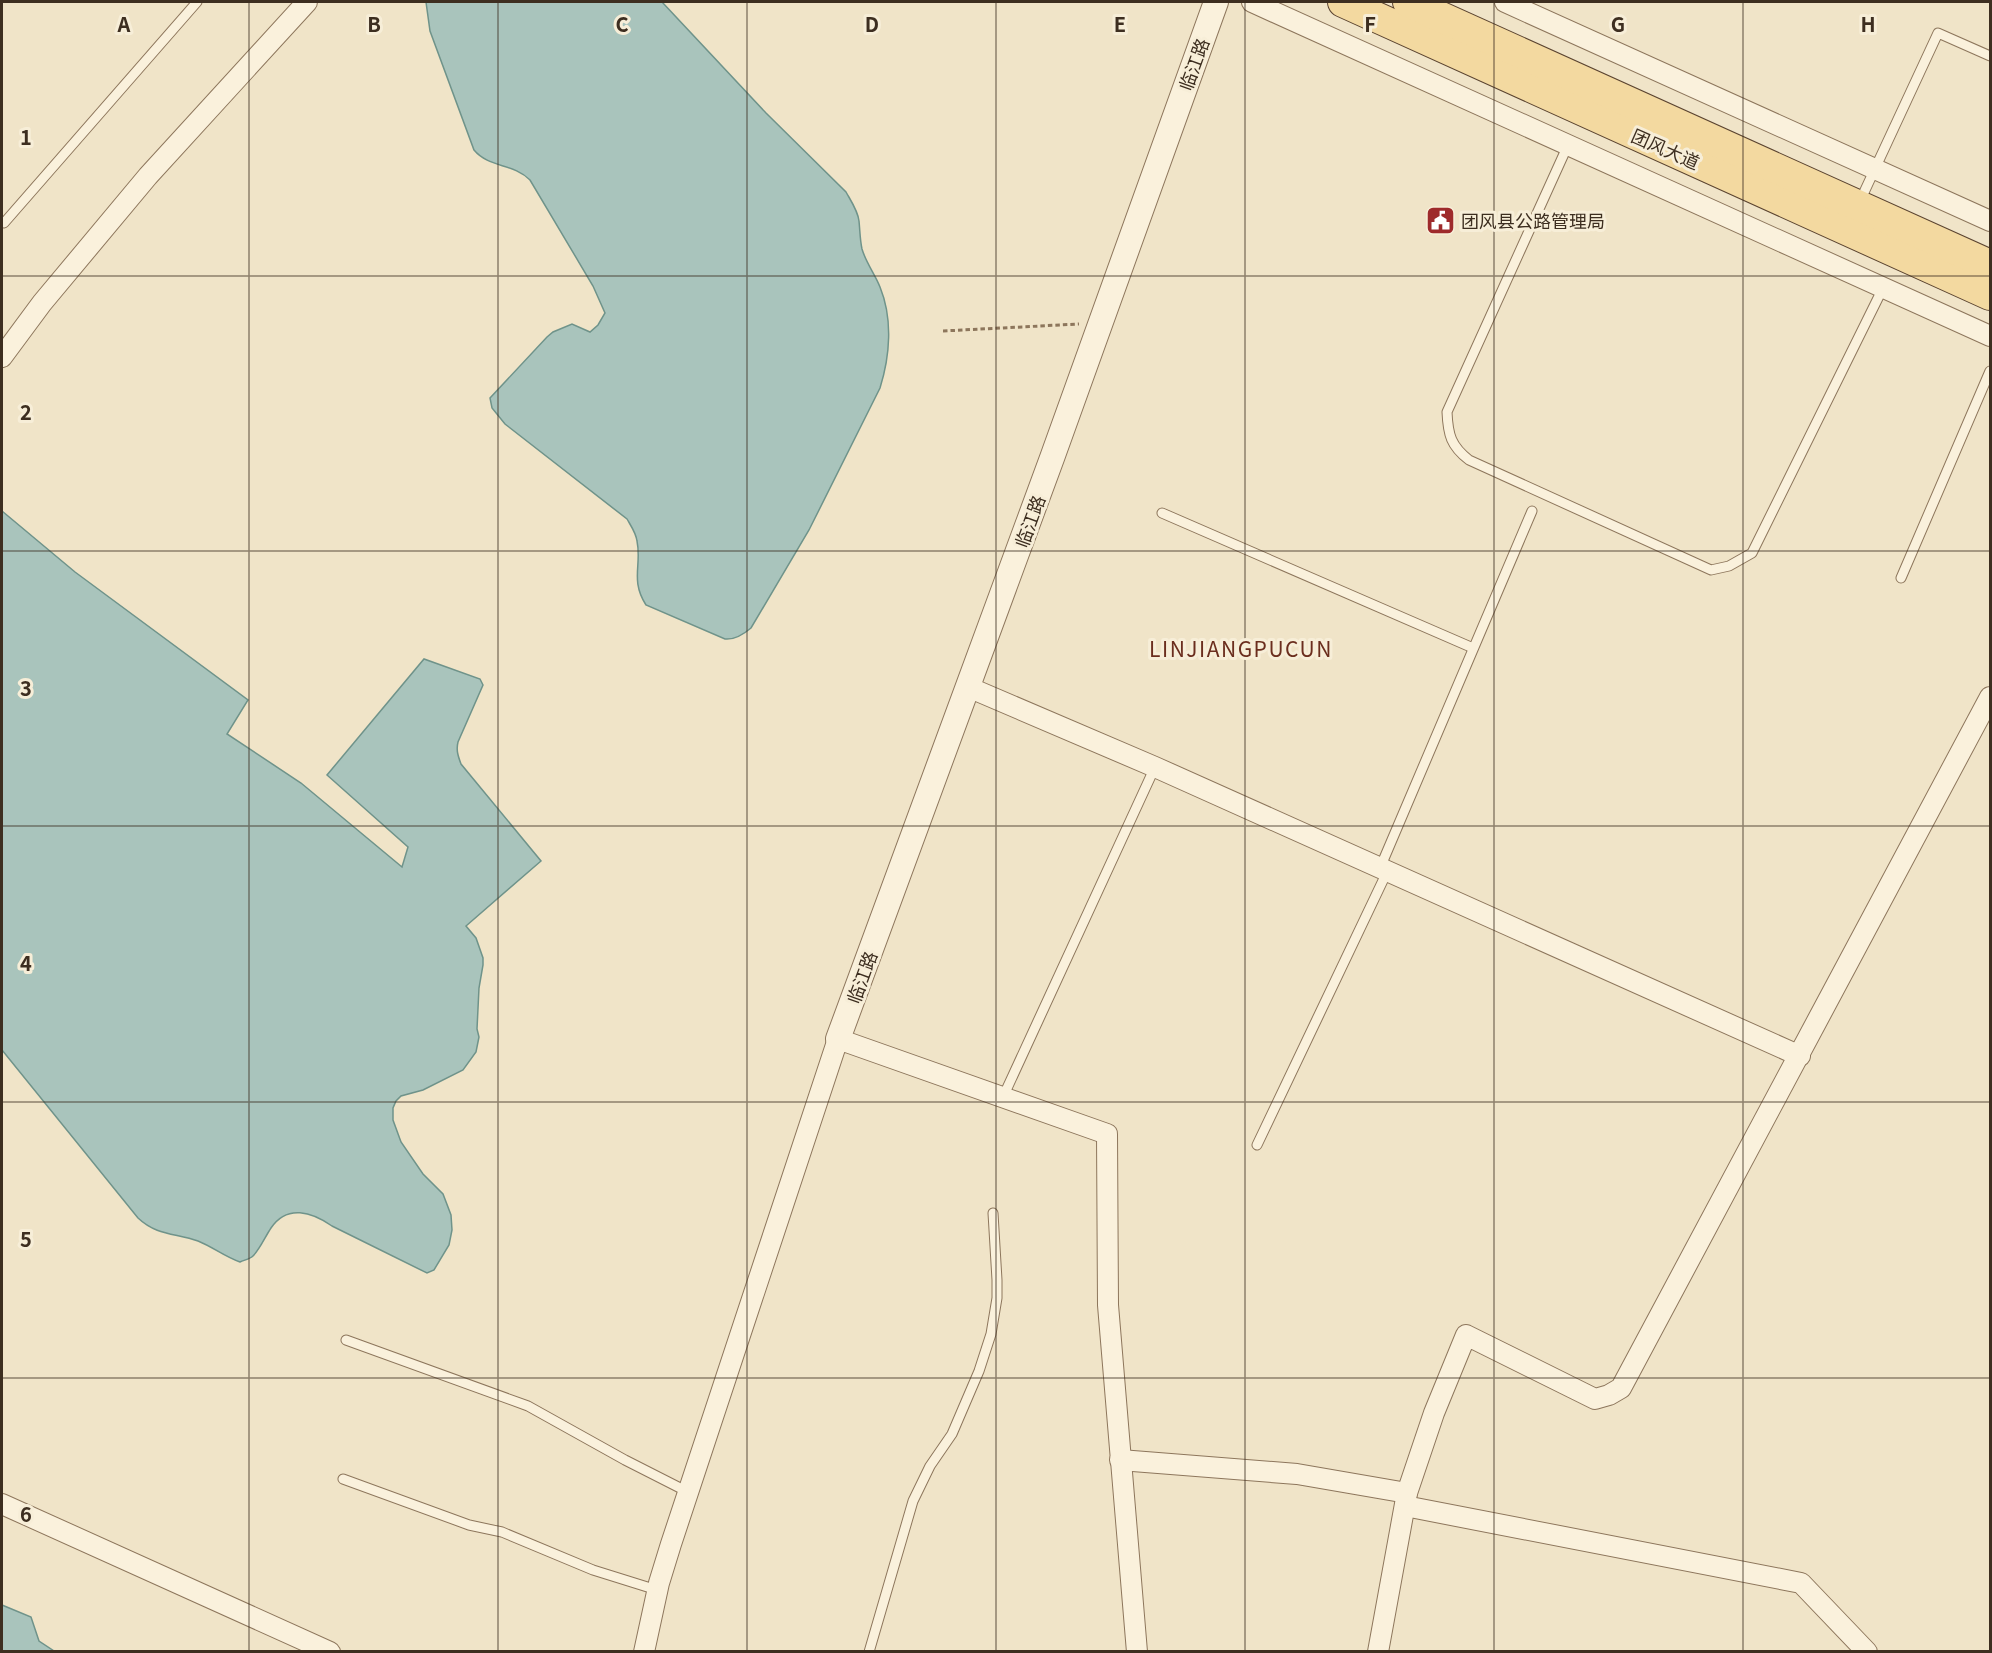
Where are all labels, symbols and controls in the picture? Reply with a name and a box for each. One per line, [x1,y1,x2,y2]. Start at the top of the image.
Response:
text: A [117,9,131,38]
text: B [367,9,381,38]
text: C [615,9,629,38]
text: D [865,9,879,38]
text: E [1114,9,1126,38]
text: F [1364,9,1376,38]
text: G [1611,9,1625,38]
text: H [1860,9,1876,38]
street label: 临江路 [1172,34,1214,94]
street label: 团风大道 [1628,121,1704,175]
text: 1 [20,122,32,151]
public building icon: 团风县公路管理局 [1424,204,1456,236]
place label: 团风县公路管理局 [1461,207,1605,233]
text: 2 [20,397,32,426]
street label: 临江路 [1008,491,1050,551]
district label: LINJIANGPUCUN [1149,633,1333,663]
text: 3 [20,673,32,702]
street label: 临江路 [840,947,882,1007]
text: 4 [20,948,32,977]
text: 5 [20,1224,32,1253]
text: 6 [20,1499,32,1528]

